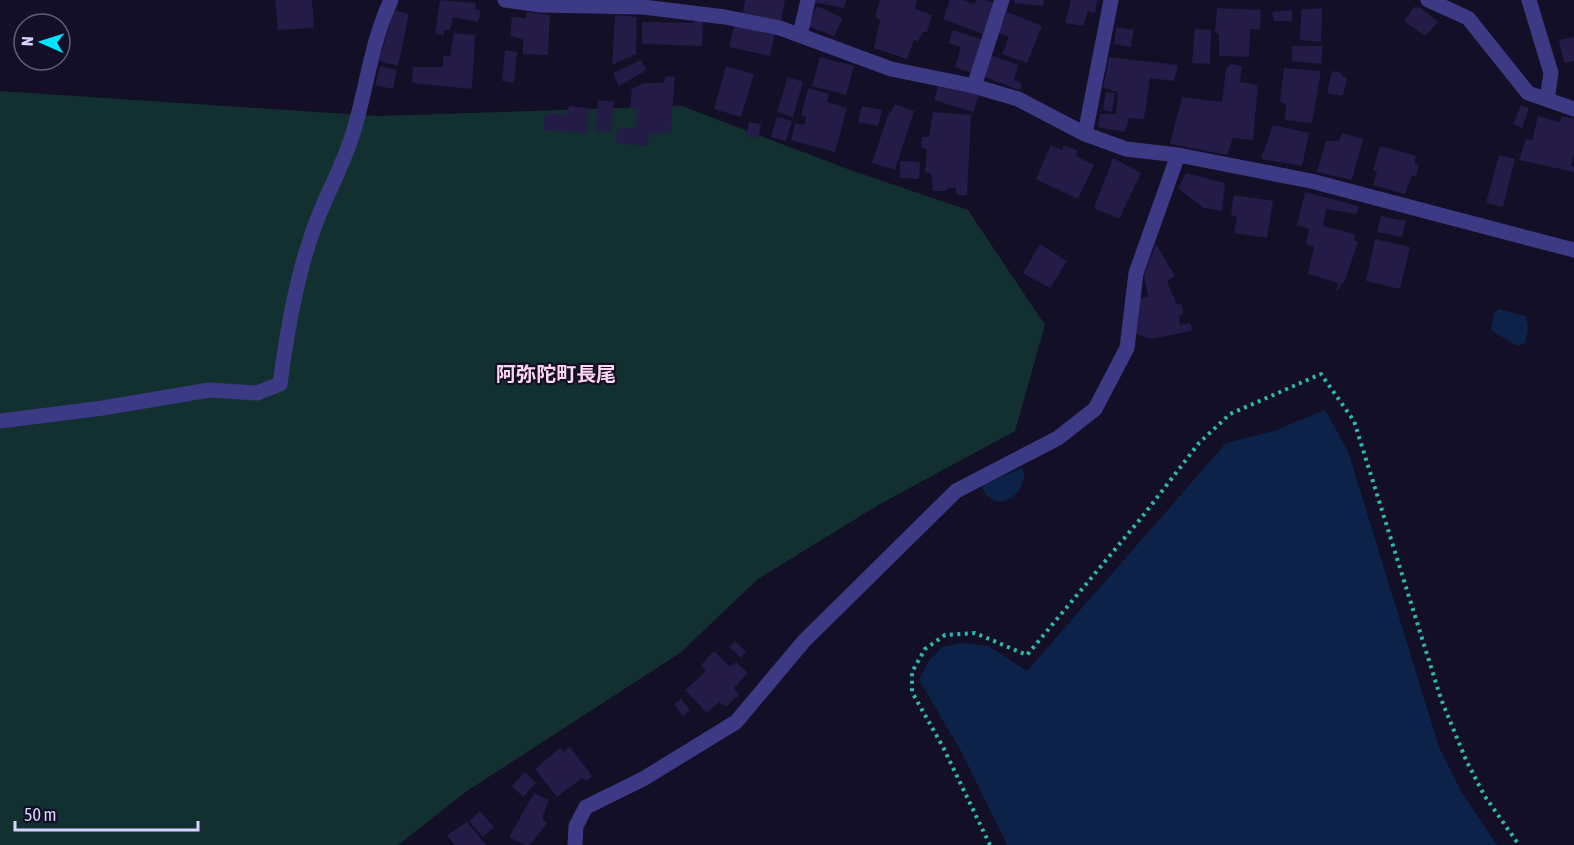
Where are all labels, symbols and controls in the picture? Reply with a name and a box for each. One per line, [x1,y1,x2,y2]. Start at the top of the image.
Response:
north arrow [12,12,72,72]
text: N [18,36,36,46]
district label: 阿弥陀町長尾 [496,362,616,385]
scale bar [15,794,198,832]
text: 50 m [24,804,56,825]

